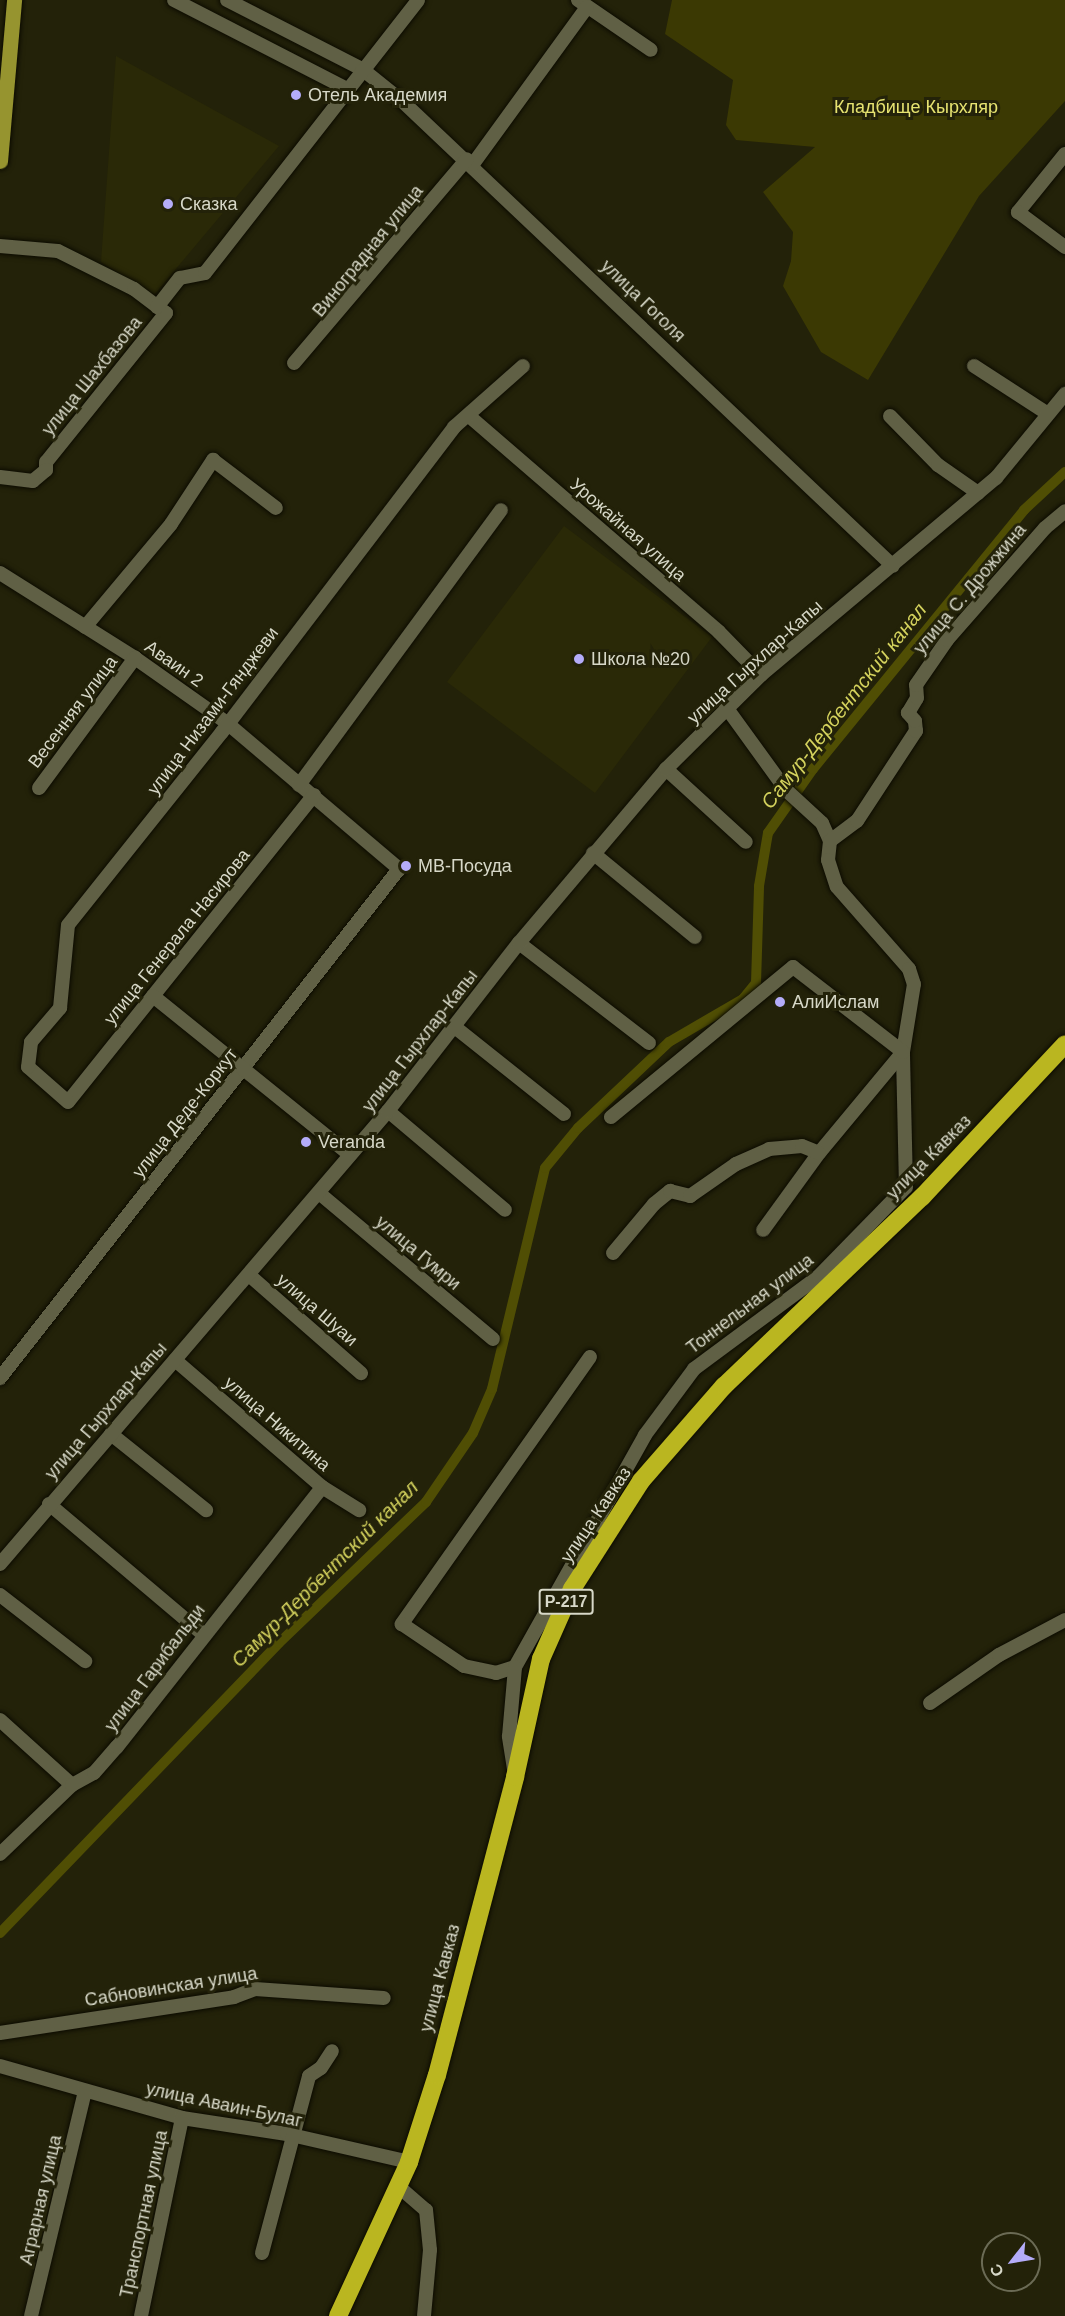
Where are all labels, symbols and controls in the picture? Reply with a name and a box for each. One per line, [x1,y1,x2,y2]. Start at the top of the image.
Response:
place label: Отель Академия [308,84,447,106]
marker: Отель Академия [289,88,303,102]
park label: Кладбище Кырхляр [834,96,998,118]
street label: Виноградная улица [308,181,428,321]
place label: Сказка [180,193,238,215]
marker: Сказка [161,197,175,211]
street label: улица Гоголя [596,255,690,347]
street label: улица Шахбазова [37,312,147,440]
street label: Урожайная улица [566,474,690,586]
street label: улица С. Дрожжина [909,519,1031,659]
street label: улица Гырхлар-Капы [683,596,827,728]
water label: Самур-Дербентский канал [756,598,932,814]
street label: улица Низами-Гянджеви [143,623,283,799]
street label: Аваин 2 [141,636,207,692]
place label: Школа №20 [591,648,690,670]
street label: Весенняя улица [24,652,122,772]
marker: Школа №20 [572,652,586,666]
street label: улица Генерала Насирова [99,845,255,1029]
place label: МВ-Посуда [418,855,512,877]
marker: МВ-Посуда [399,859,413,873]
street label: улица Гырхлар-Капы [358,966,482,1116]
place label: АлиИслам [792,991,879,1013]
marker: АлиИслам [773,995,787,1009]
street label: улица Деде-Коркут [128,1044,242,1182]
street label: улица Кавказ [882,1110,976,1204]
place label: Veranda [318,1131,385,1153]
marker: Veranda [299,1135,313,1149]
street label: улица Гумри [371,1211,465,1295]
street label: Тоннельная улица [682,1249,818,1359]
street label: улица Шуаи [272,1269,362,1351]
street label: улица Гырхлар-Капы [41,1338,171,1484]
street label: улица Никитина [219,1372,335,1476]
street label: улица Кавказ [556,1463,636,1567]
water label: Самур-Дербентский канал [227,1476,423,1672]
road number: Р-217 [538,1589,594,1615]
street label: улица Гарибальди [100,1600,210,1736]
street label: улица Кавказ [415,1922,465,2034]
street label: Сабновинская улица [83,1963,259,2011]
street label: улица Аваин-Булаг [144,2078,304,2132]
street label: Транспортная улица [116,2128,172,2300]
street label: Аграрная улица [16,2133,66,2267]
north arrow [981,2232,1041,2292]
text: С [987,2261,1007,2280]

